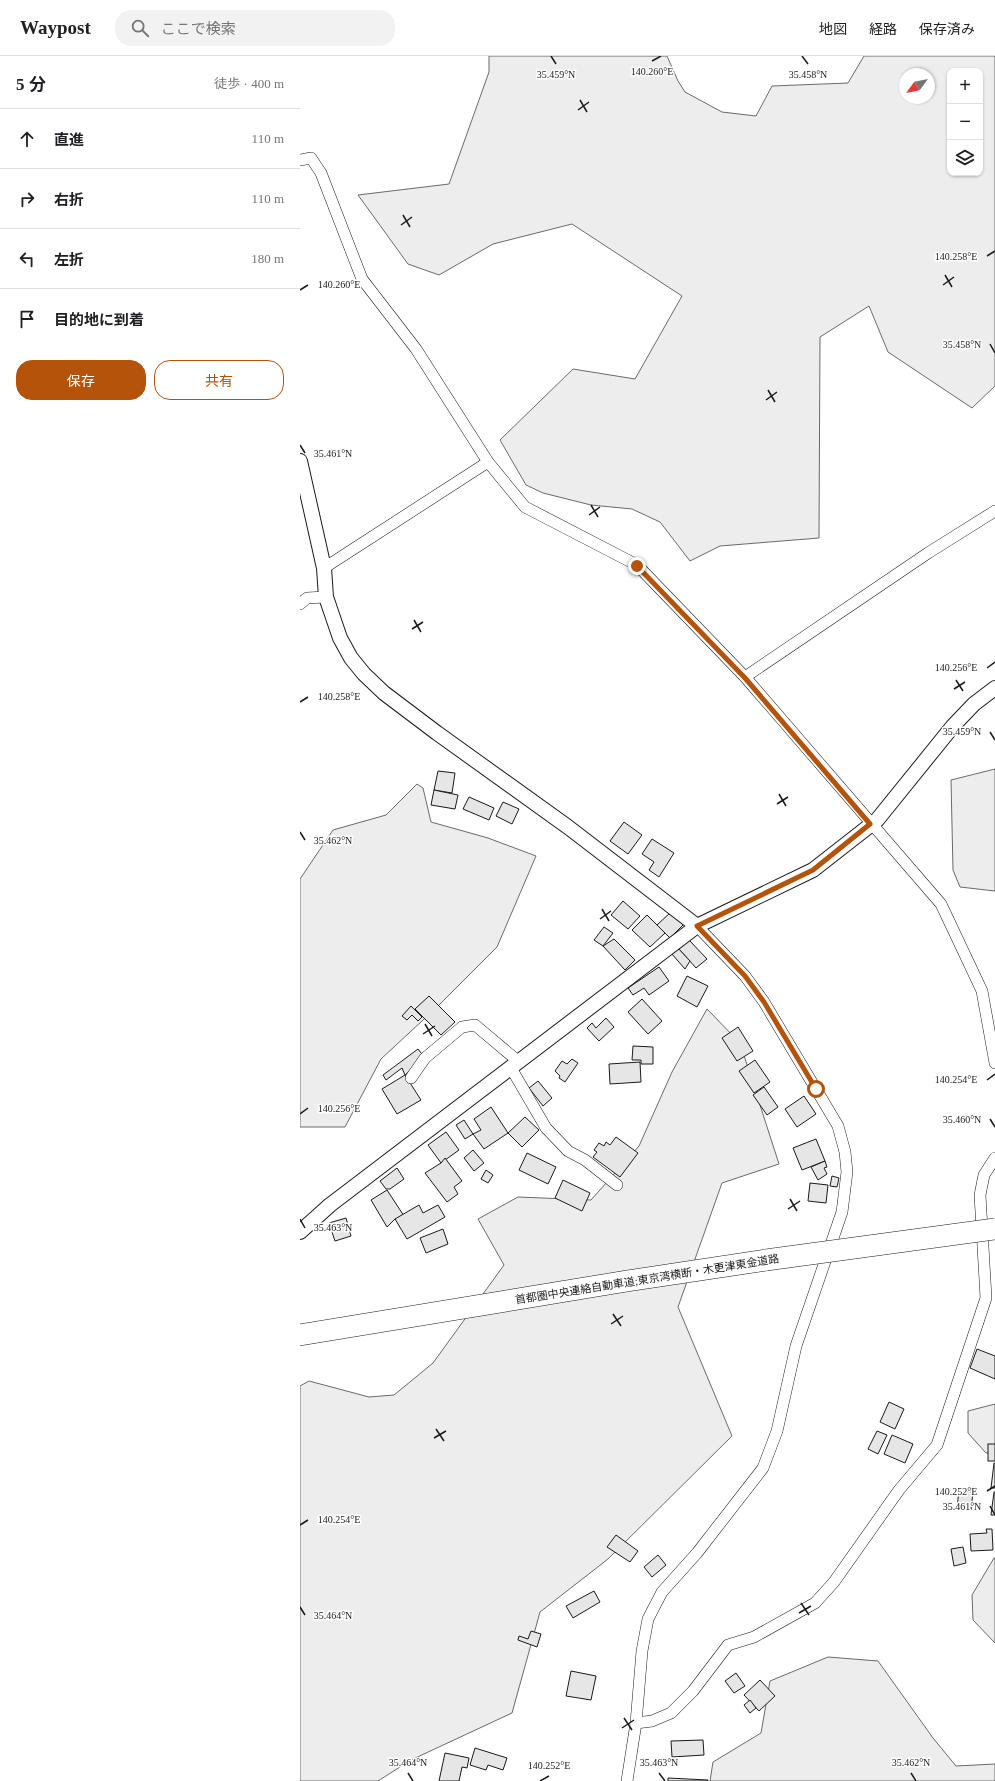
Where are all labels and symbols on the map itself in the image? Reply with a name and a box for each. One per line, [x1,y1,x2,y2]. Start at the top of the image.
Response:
text: 140.260°E [631,66,673,77]
north arrow [899,68,935,104]
text: 35.459°N [537,69,575,80]
text: 35.458°N [789,69,827,80]
text: 140.258°E [935,251,977,262]
text: 140.260°E [318,279,360,290]
text: 35.458°N [943,339,981,350]
text: 35.461°N [314,448,352,459]
route end [628,557,646,575]
text: 140.256°E [935,662,977,673]
text: 140.258°E [318,691,360,702]
text: 35.459°N [943,726,981,737]
text: 35.462°N [314,835,352,846]
text: 140.254°E [935,1074,977,1085]
route start [807,1080,825,1098]
text: 140.256°E [318,1103,360,1114]
text: 35.460°N [943,1114,981,1125]
text: 35.463°N [314,1222,352,1233]
street label: 首都圏中央連絡自動車道;東京湾横断・木更津東金道路 [514,1252,780,1306]
text: 140.252°E [935,1486,977,1497]
text: 35.461°N [943,1501,981,1512]
text: 140.254°E [318,1514,360,1525]
text: 35.464°N [314,1610,352,1621]
text: 35.464°N [389,1757,427,1768]
text: 35.463°N [640,1757,678,1768]
text: 35.462°N [892,1757,930,1768]
text: 140.252°E [528,1760,570,1771]

